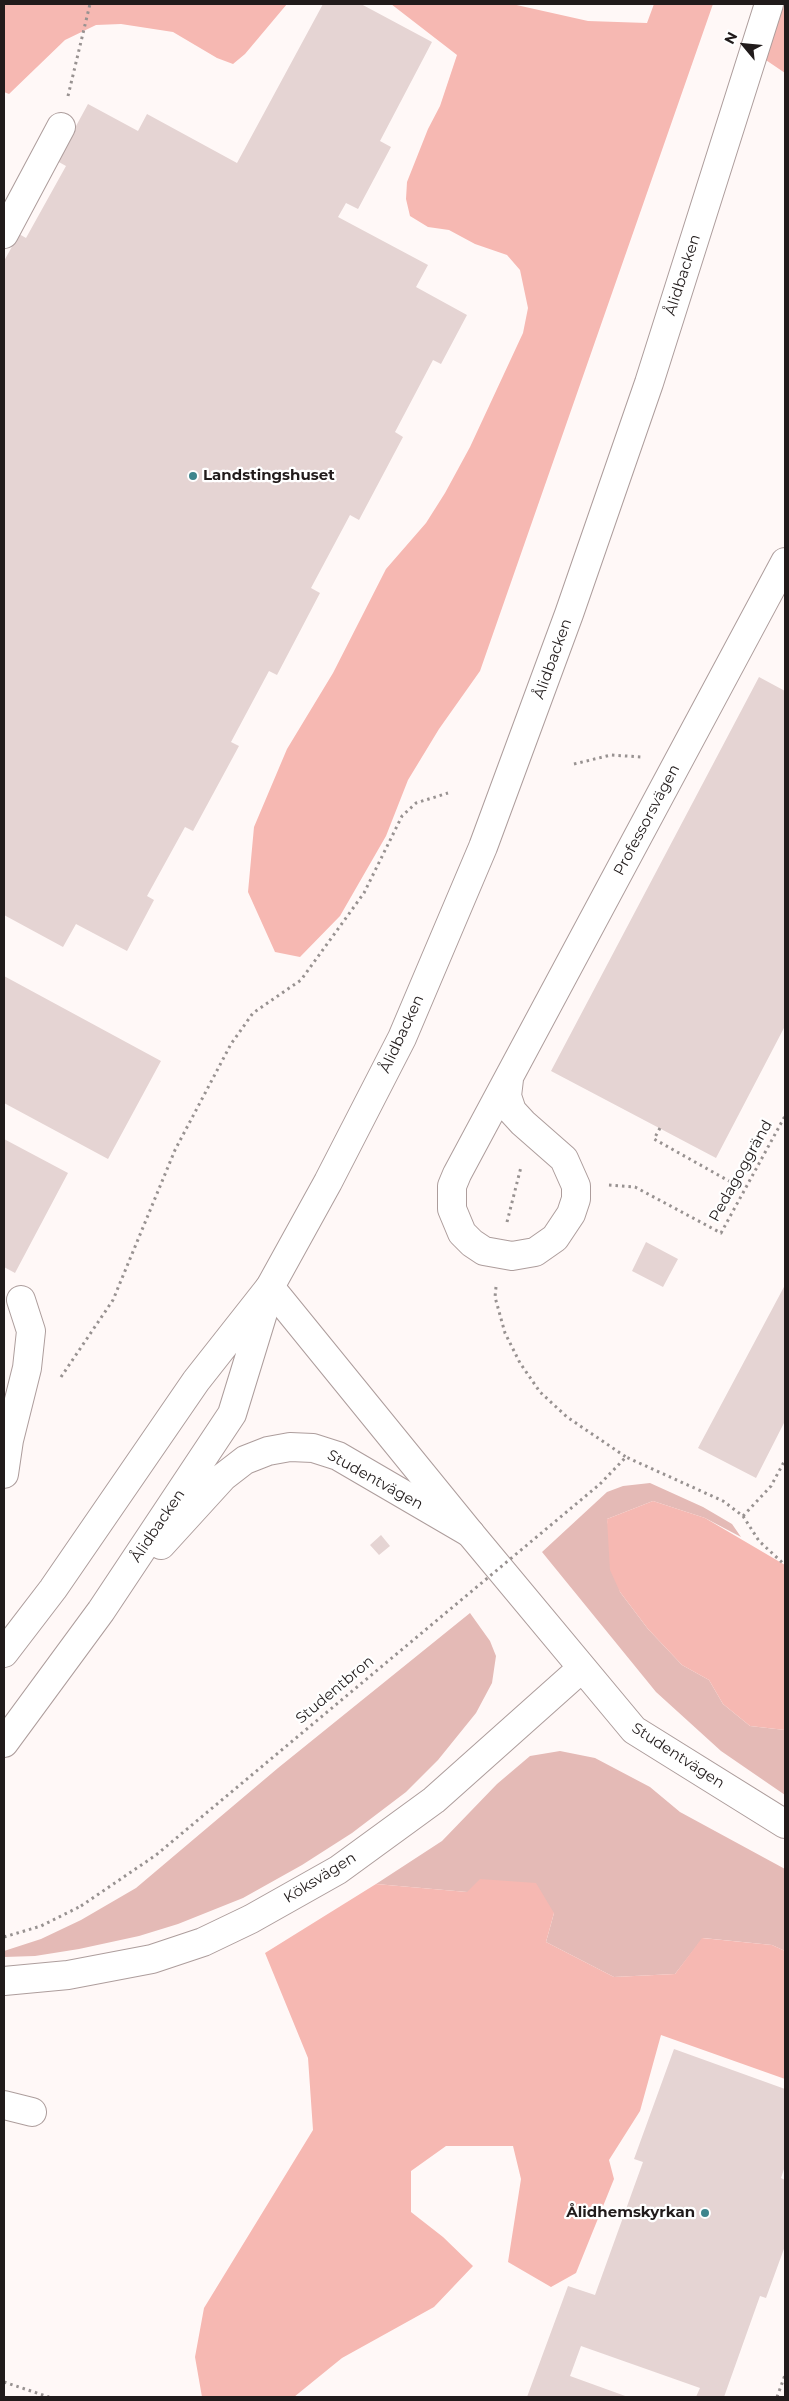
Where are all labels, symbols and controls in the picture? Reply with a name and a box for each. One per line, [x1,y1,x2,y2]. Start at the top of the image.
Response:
north arrow [719,20,769,70]
text: N [720,29,741,47]
street label: Ålidbacken [661,232,705,318]
place label: Landstingshuset [203,467,335,485]
marker: Landstingshuset [187,470,199,482]
street label: Ålidbacken [530,616,576,702]
street label: Professorsvägen [610,761,684,879]
street label: Ålidbacken [376,992,428,1076]
street label: Pedagoggränd [706,1117,776,1225]
street label: Studentvägen [324,1446,426,1514]
street label: Ålidbacken [127,1486,189,1566]
street label: Studentbron [292,1652,378,1728]
street label: Studentvägen [628,1719,728,1793]
street label: Köksvägen [281,1849,359,1907]
place label: Ålidhemskyrkan [566,2204,695,2222]
marker: Ålidhemskyrkan [699,2207,711,2219]

